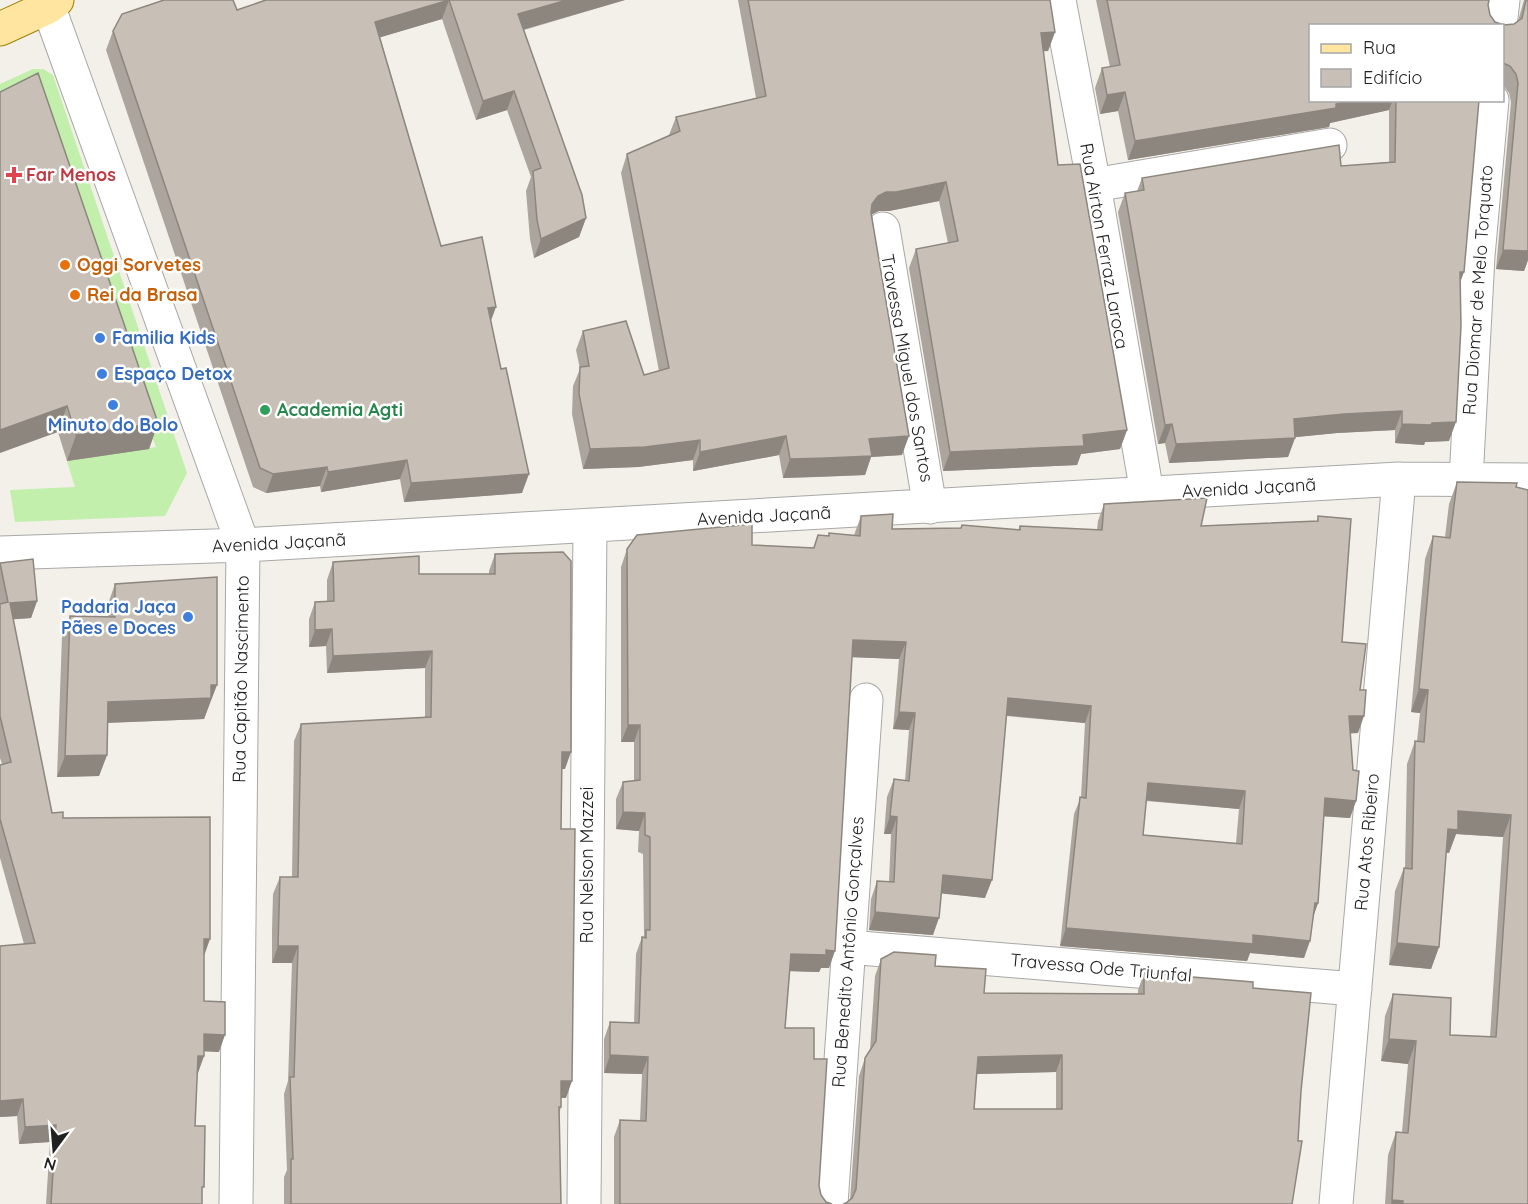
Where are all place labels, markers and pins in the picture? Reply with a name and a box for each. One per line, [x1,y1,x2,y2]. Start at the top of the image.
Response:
place label: Far Menos [26,163,116,186]
marker: Far Menos [7,168,21,182]
place label: Oggi Sorvetes [77,253,201,276]
marker: Oggi Sorvetes [58,258,72,272]
place label: Rei da Brasa [87,283,198,306]
marker: Rei da Brasa [68,288,82,302]
place label: Familia Kids [112,326,216,349]
marker: Familia Kids [93,331,107,345]
place label: Espaço Detox [114,362,232,385]
marker: Espaço Detox [95,367,109,381]
marker: Minuto do Bolo [106,398,120,412]
place label: Academia Agti [277,398,403,421]
marker: Academia Agti [258,403,272,417]
place label: Minuto do Bolo [48,413,178,436]
place label: Padaria Jaça Pães e Doces [61,595,176,639]
marker: Padaria Jaça Pães e Doces [181,610,195,624]

